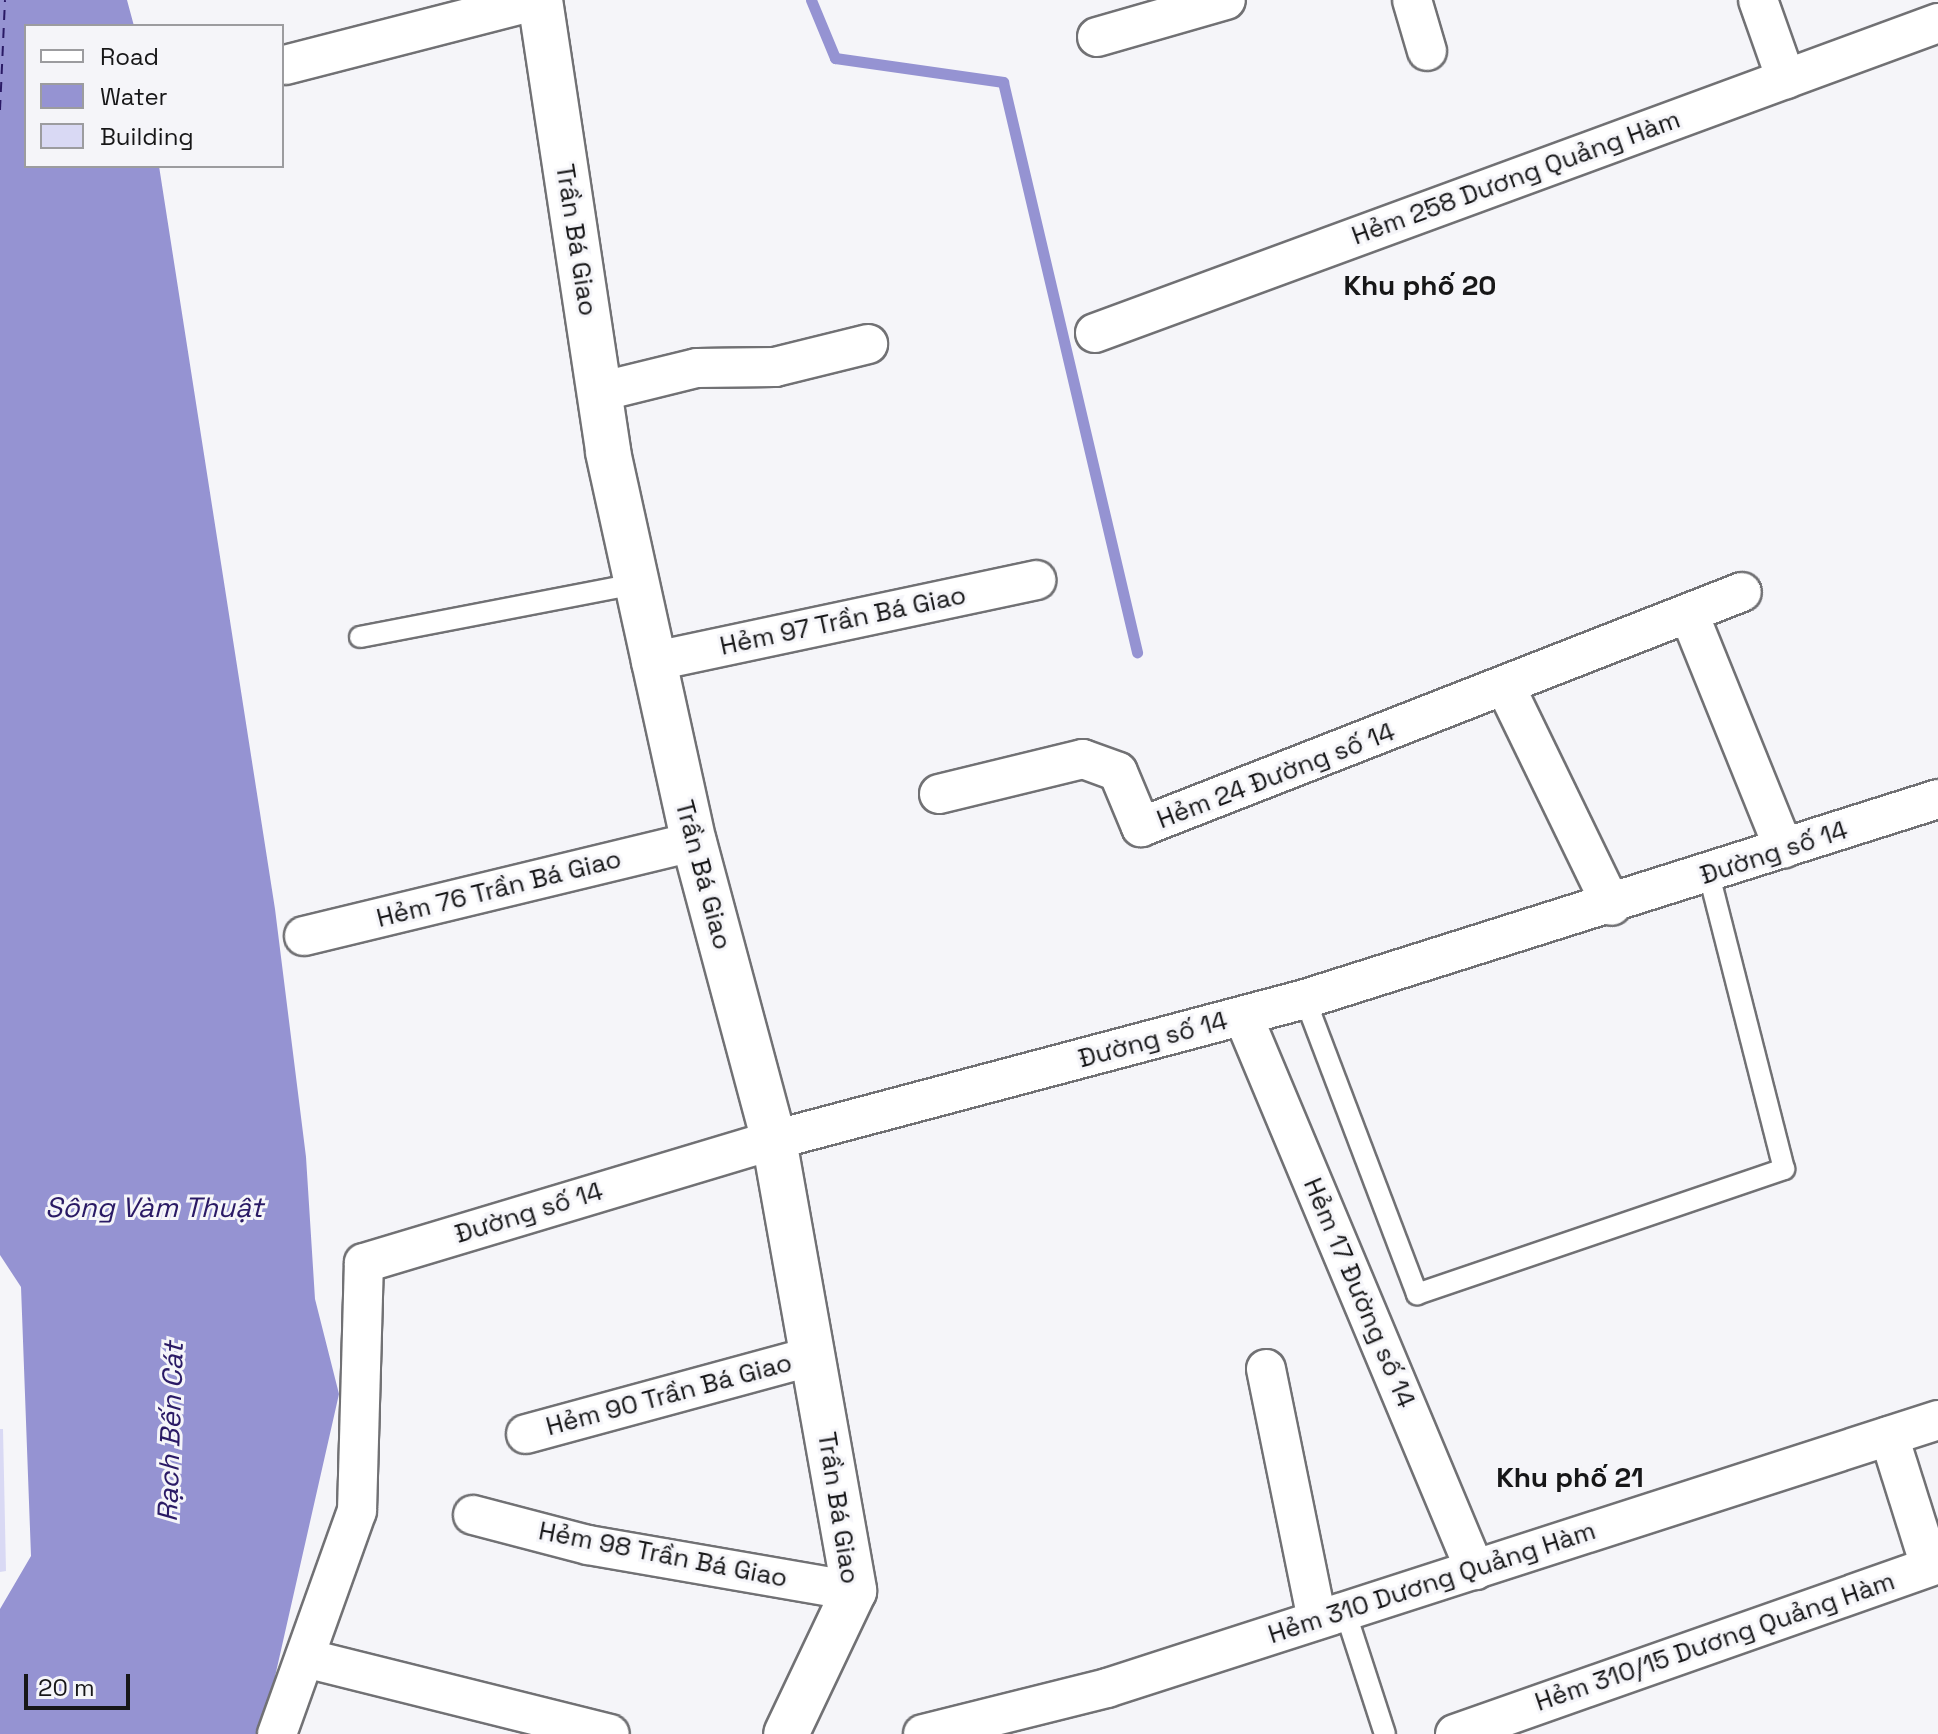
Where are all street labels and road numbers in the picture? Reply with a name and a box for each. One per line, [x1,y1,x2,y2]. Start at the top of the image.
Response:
street label: Hẻm 258 Dương Quảng Hàm [1348,104,1684,252]
street label: Trần Bá Giao [549,162,603,318]
street label: Hẻm 97 Trần Bá Giao [717,580,969,662]
street label: Hẻm 24 Đường số 14 [1153,716,1399,836]
street label: Trần Bá Giao [668,797,738,953]
street label: Đường số 14 [1696,815,1852,891]
street label: Hẻm 76 Trần Bá Giao [373,843,625,935]
street label: Đường số 14 [1075,1005,1231,1075]
street label: Hẻm 17 Đường số 14 [1296,1173,1422,1413]
street label: Đường số 14 [451,1176,607,1250]
street label: Hẻm 90 Trần Bá Giao [542,1347,796,1443]
street label: Trần Bá Giao [811,1430,865,1586]
street label: Hẻm 98 Trần Bá Giao [536,1515,790,1595]
street label: Hẻm 310 Dương Quảng Hàm [1264,1515,1600,1651]
street label: Hẻm 310/15 Dương Quảng Hàm [1531,1566,1899,1718]

